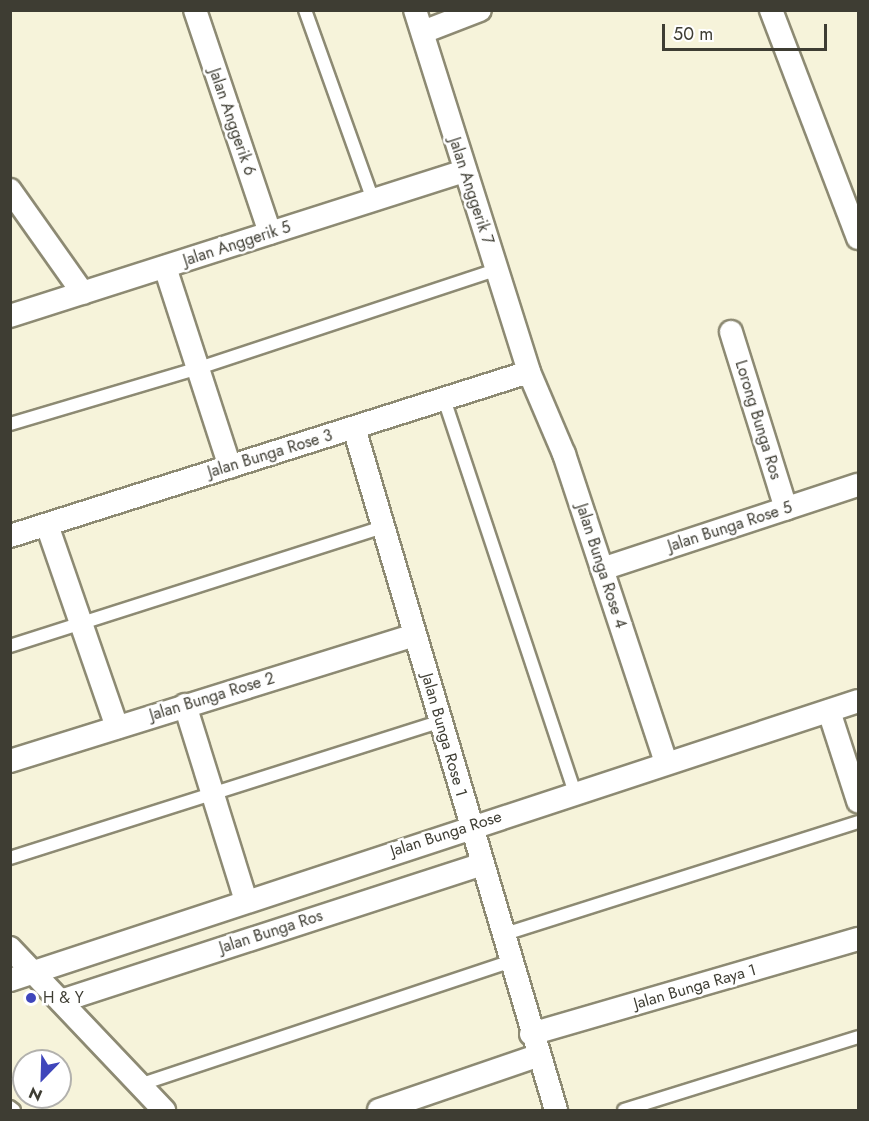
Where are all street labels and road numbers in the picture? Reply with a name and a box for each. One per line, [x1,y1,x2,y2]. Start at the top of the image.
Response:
street label: Jalan Anggerik 6 [205,66,259,178]
street label: Jalan Anggerik 7 [445,135,497,247]
street label: Jalan Anggerik 5 [181,218,293,270]
street label: Lorong Bunga Ros [731,358,785,482]
street label: Jalan Bunga Rose 3 [205,426,335,482]
street label: Jalan Bunga Rose 5 [665,498,795,556]
street label: Jalan Bunga Rose 4 [572,501,630,631]
street label: Jalan Bunga Rose 2 [147,669,277,725]
street label: Jalan Bunga Rose 1 [417,671,471,799]
street label: Jalan Bunga Rose [388,807,504,861]
street label: Jalan Bunga Ros [217,906,325,958]
street label: Jalan Bunga Raya 1 [631,960,759,1014]

